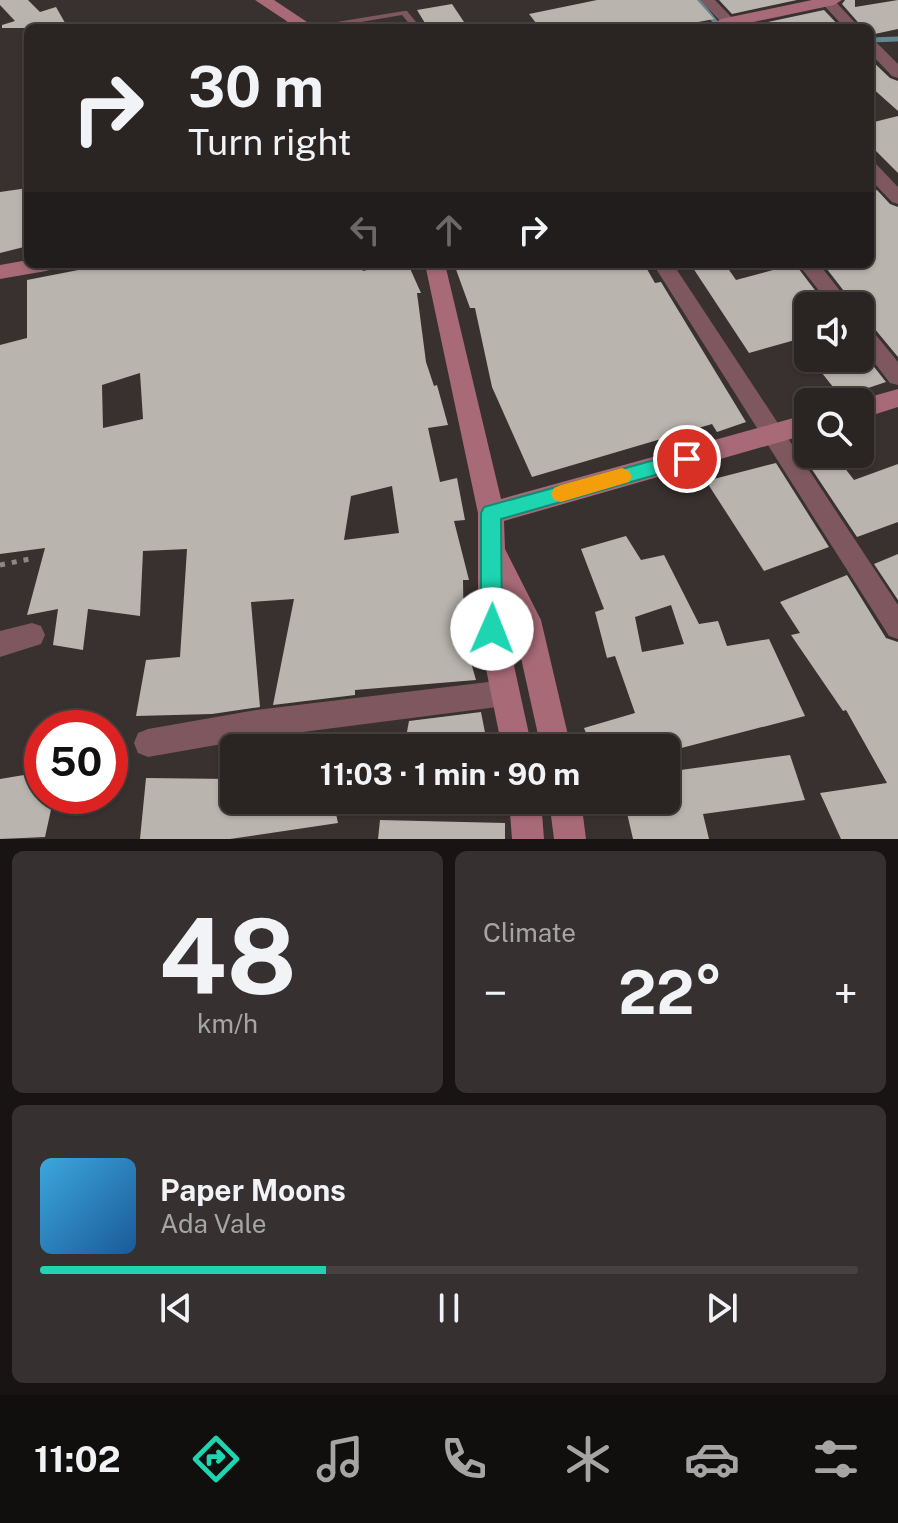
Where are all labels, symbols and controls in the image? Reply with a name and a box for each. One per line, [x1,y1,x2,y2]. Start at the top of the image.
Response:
text: 30 m [188,54,324,120]
icon: right [56,56,160,160]
text: Turn right [188,121,351,163]
icon: left [343,208,387,252]
icon: ahead [427,208,471,252]
icon: right [511,208,555,252]
map controls [794,292,874,468]
button: sound [794,292,874,372]
button: search [794,388,874,468]
pin [653,425,721,493]
icon: arrive [665,437,709,481]
position arrow [450,587,534,671]
speed limit sign: 50 [24,710,128,814]
text: 11:03 · 1 min · 90 m [320,756,580,792]
text: 48 [158,895,297,1017]
text: Climate [483,917,576,948]
text: 22° [618,957,723,1028]
text: − [483,967,507,1019]
text: + [834,967,858,1019]
text: km/h [197,1008,258,1039]
text: Paper Moons [160,1172,346,1208]
text: Ada Vale [160,1208,266,1239]
icon: previous [154,1286,198,1330]
icon: pause [427,1286,471,1330]
icon: next [700,1286,744,1330]
icon: directions [188,1431,244,1487]
icon: music [312,1431,368,1487]
icon: phone [436,1431,492,1487]
icon: climate [560,1431,616,1487]
icon: car [684,1431,740,1487]
icon: filters [808,1431,864,1487]
text: 11:02 [34,1438,121,1480]

